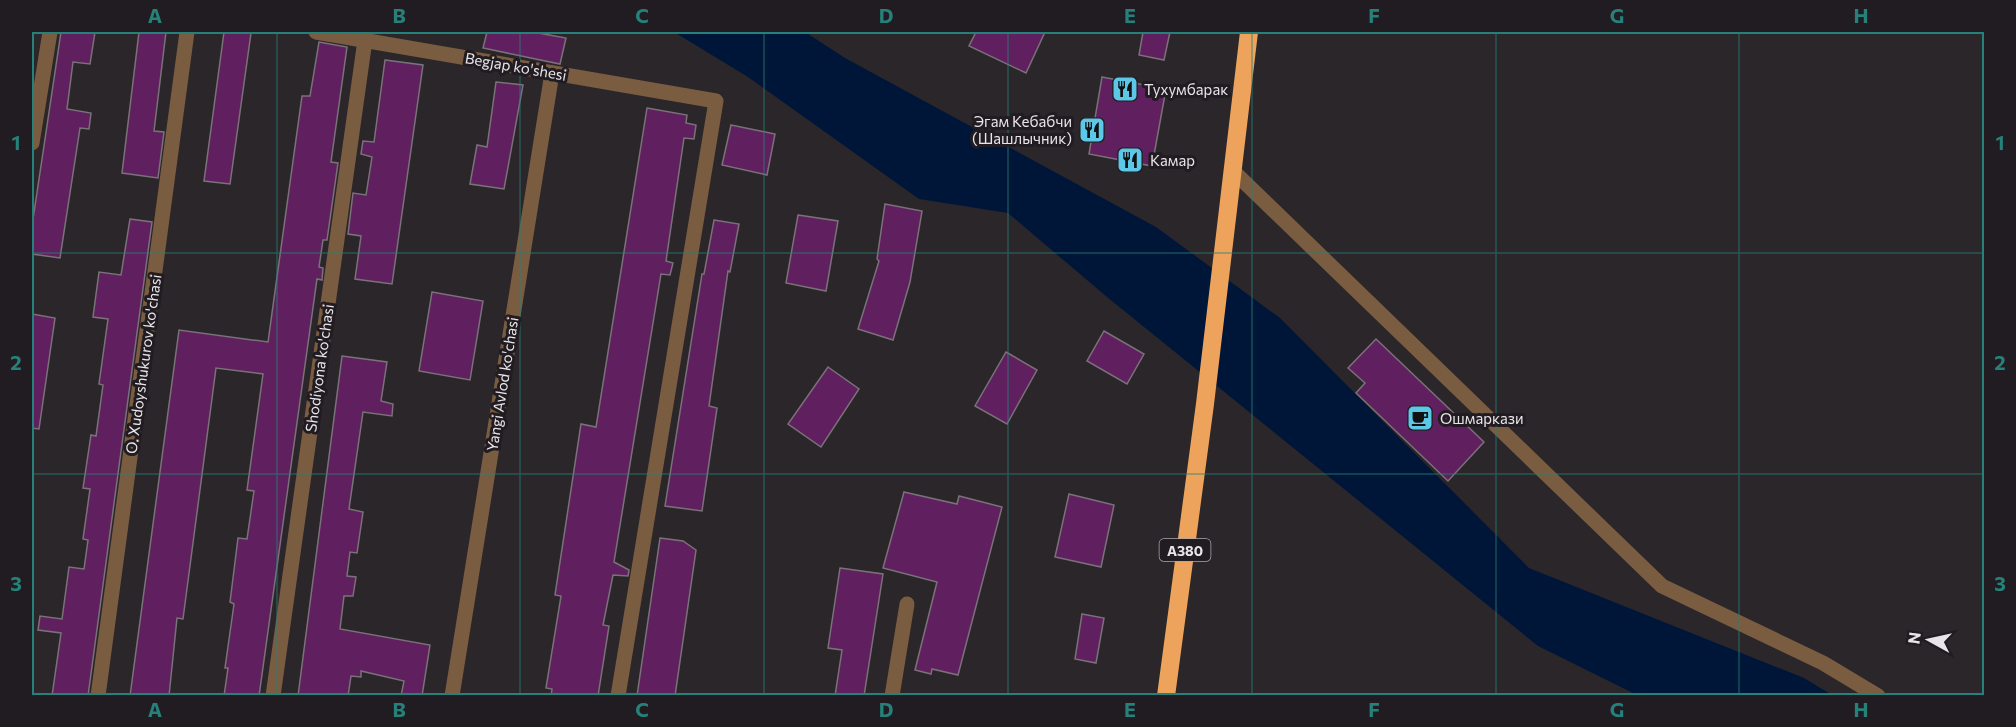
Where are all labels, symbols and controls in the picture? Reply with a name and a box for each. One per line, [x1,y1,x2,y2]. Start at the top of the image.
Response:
text: A [148,3,162,27]
text: B [392,3,406,27]
text: C [635,3,649,27]
text: D [879,3,893,27]
text: E [1124,3,1136,27]
text: F [1368,3,1380,27]
text: G [1610,3,1624,27]
text: H [1854,3,1869,27]
street label: Begjap ko'shesi [464,48,568,84]
restaurant icon: Тухумбарак [1110,74,1140,104]
place label: Тухумбарак [1144,80,1228,98]
place label: Эгам Кебабчи (Шашлычник) [972,112,1072,147]
restaurant icon: Эгам Кебабчи (Шашлычник) [1077,115,1107,145]
text: 1 [11,130,21,154]
text: 1 [1995,130,2005,154]
restaurant icon: Камар [1115,145,1145,175]
place label: Камар [1150,151,1195,169]
street label: O. Xudoyshukurov ko'chasi [121,273,165,455]
street label: Shodiyona ko'chasi [301,303,337,433]
street label: Yangi Avlod ko'chasi [482,316,522,452]
text: 2 [10,350,22,374]
text: 2 [1994,350,2006,374]
cafe icon: Ошмаркази [1405,403,1435,433]
place label: Ошмаркази [1440,409,1524,427]
road number: A380 [1160,539,1210,561]
text: 3 [10,571,22,595]
text: 3 [1994,571,2006,595]
north arrow [1899,610,1959,670]
text: N [1903,631,1924,645]
text: A [148,697,162,721]
text: B [392,697,406,721]
text: C [635,697,649,721]
text: D [879,697,893,721]
text: E [1124,697,1136,721]
text: F [1368,697,1380,721]
text: G [1610,697,1624,721]
text: H [1854,697,1869,721]

